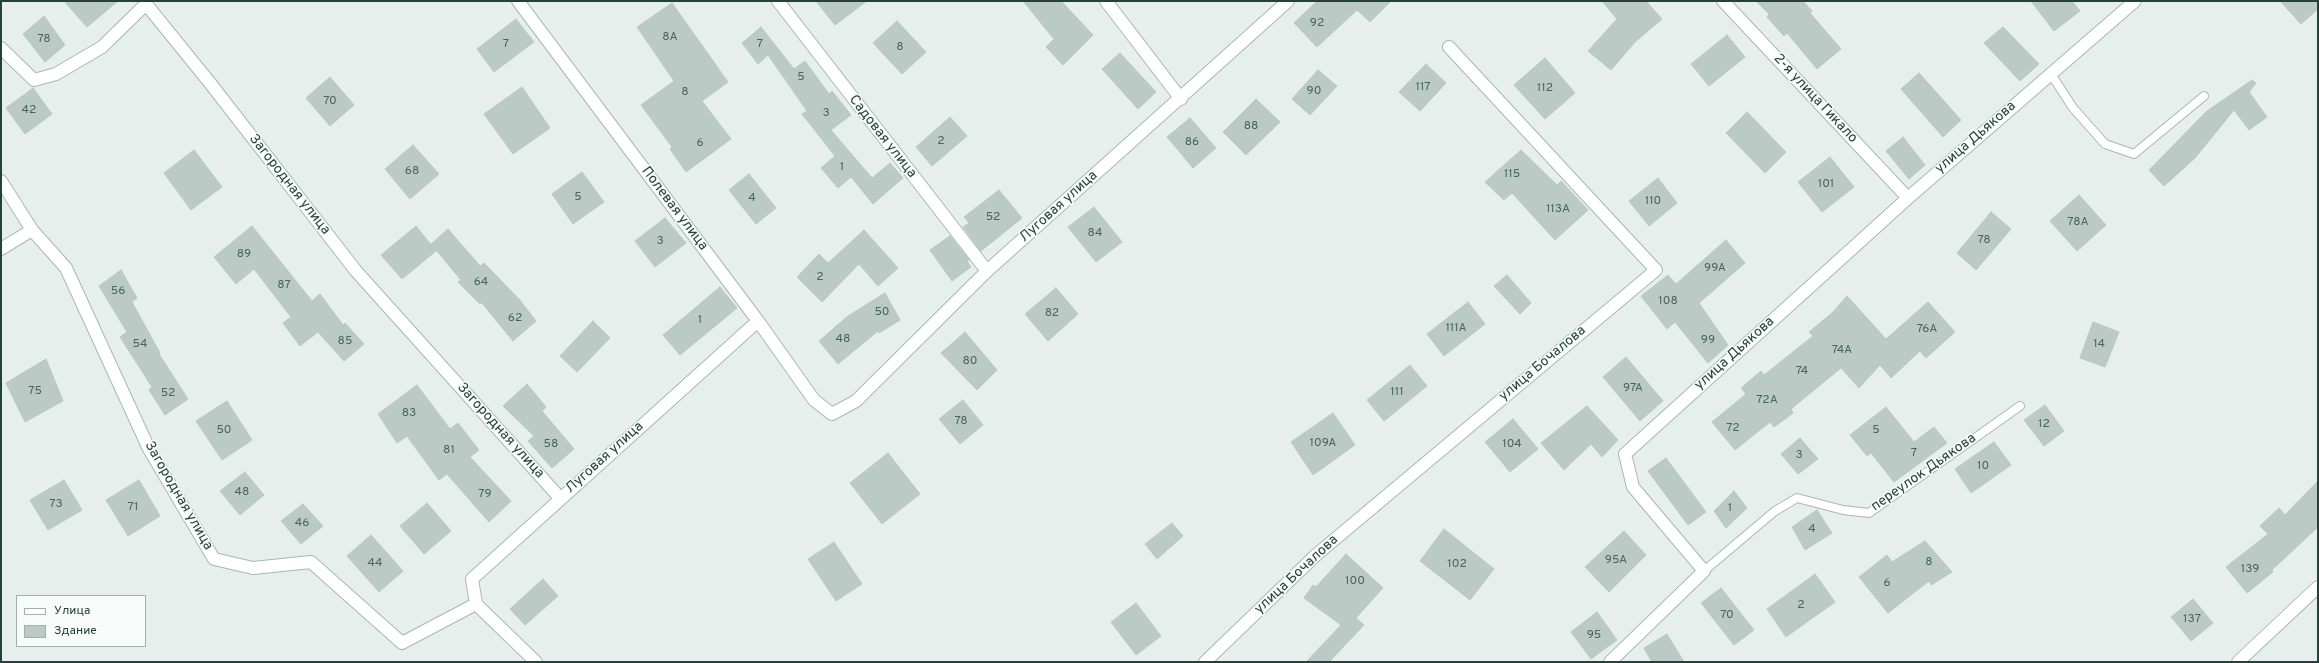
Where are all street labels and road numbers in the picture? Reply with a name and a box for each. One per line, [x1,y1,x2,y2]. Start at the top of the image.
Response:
street label: 2-я улица Гикало [1769,51,1861,147]
street label: Садовая улица [844,92,920,182]
street label: улица Дьякова [1932,98,2020,178]
street label: Загородная улица [245,131,333,239]
street label: Полевая улица [637,164,711,254]
street label: Луговая улица [1017,168,1101,246]
street label: улица Дьякова [1692,314,1778,394]
street label: улица Бочалова [1496,323,1590,405]
street label: Загородная улица [453,380,547,482]
street label: Луговая улица [563,419,647,497]
street label: переулок Дьякова [1868,430,1980,516]
street label: Загородная улица [140,439,216,553]
street label: улица Бочалова [1252,532,1342,618]

